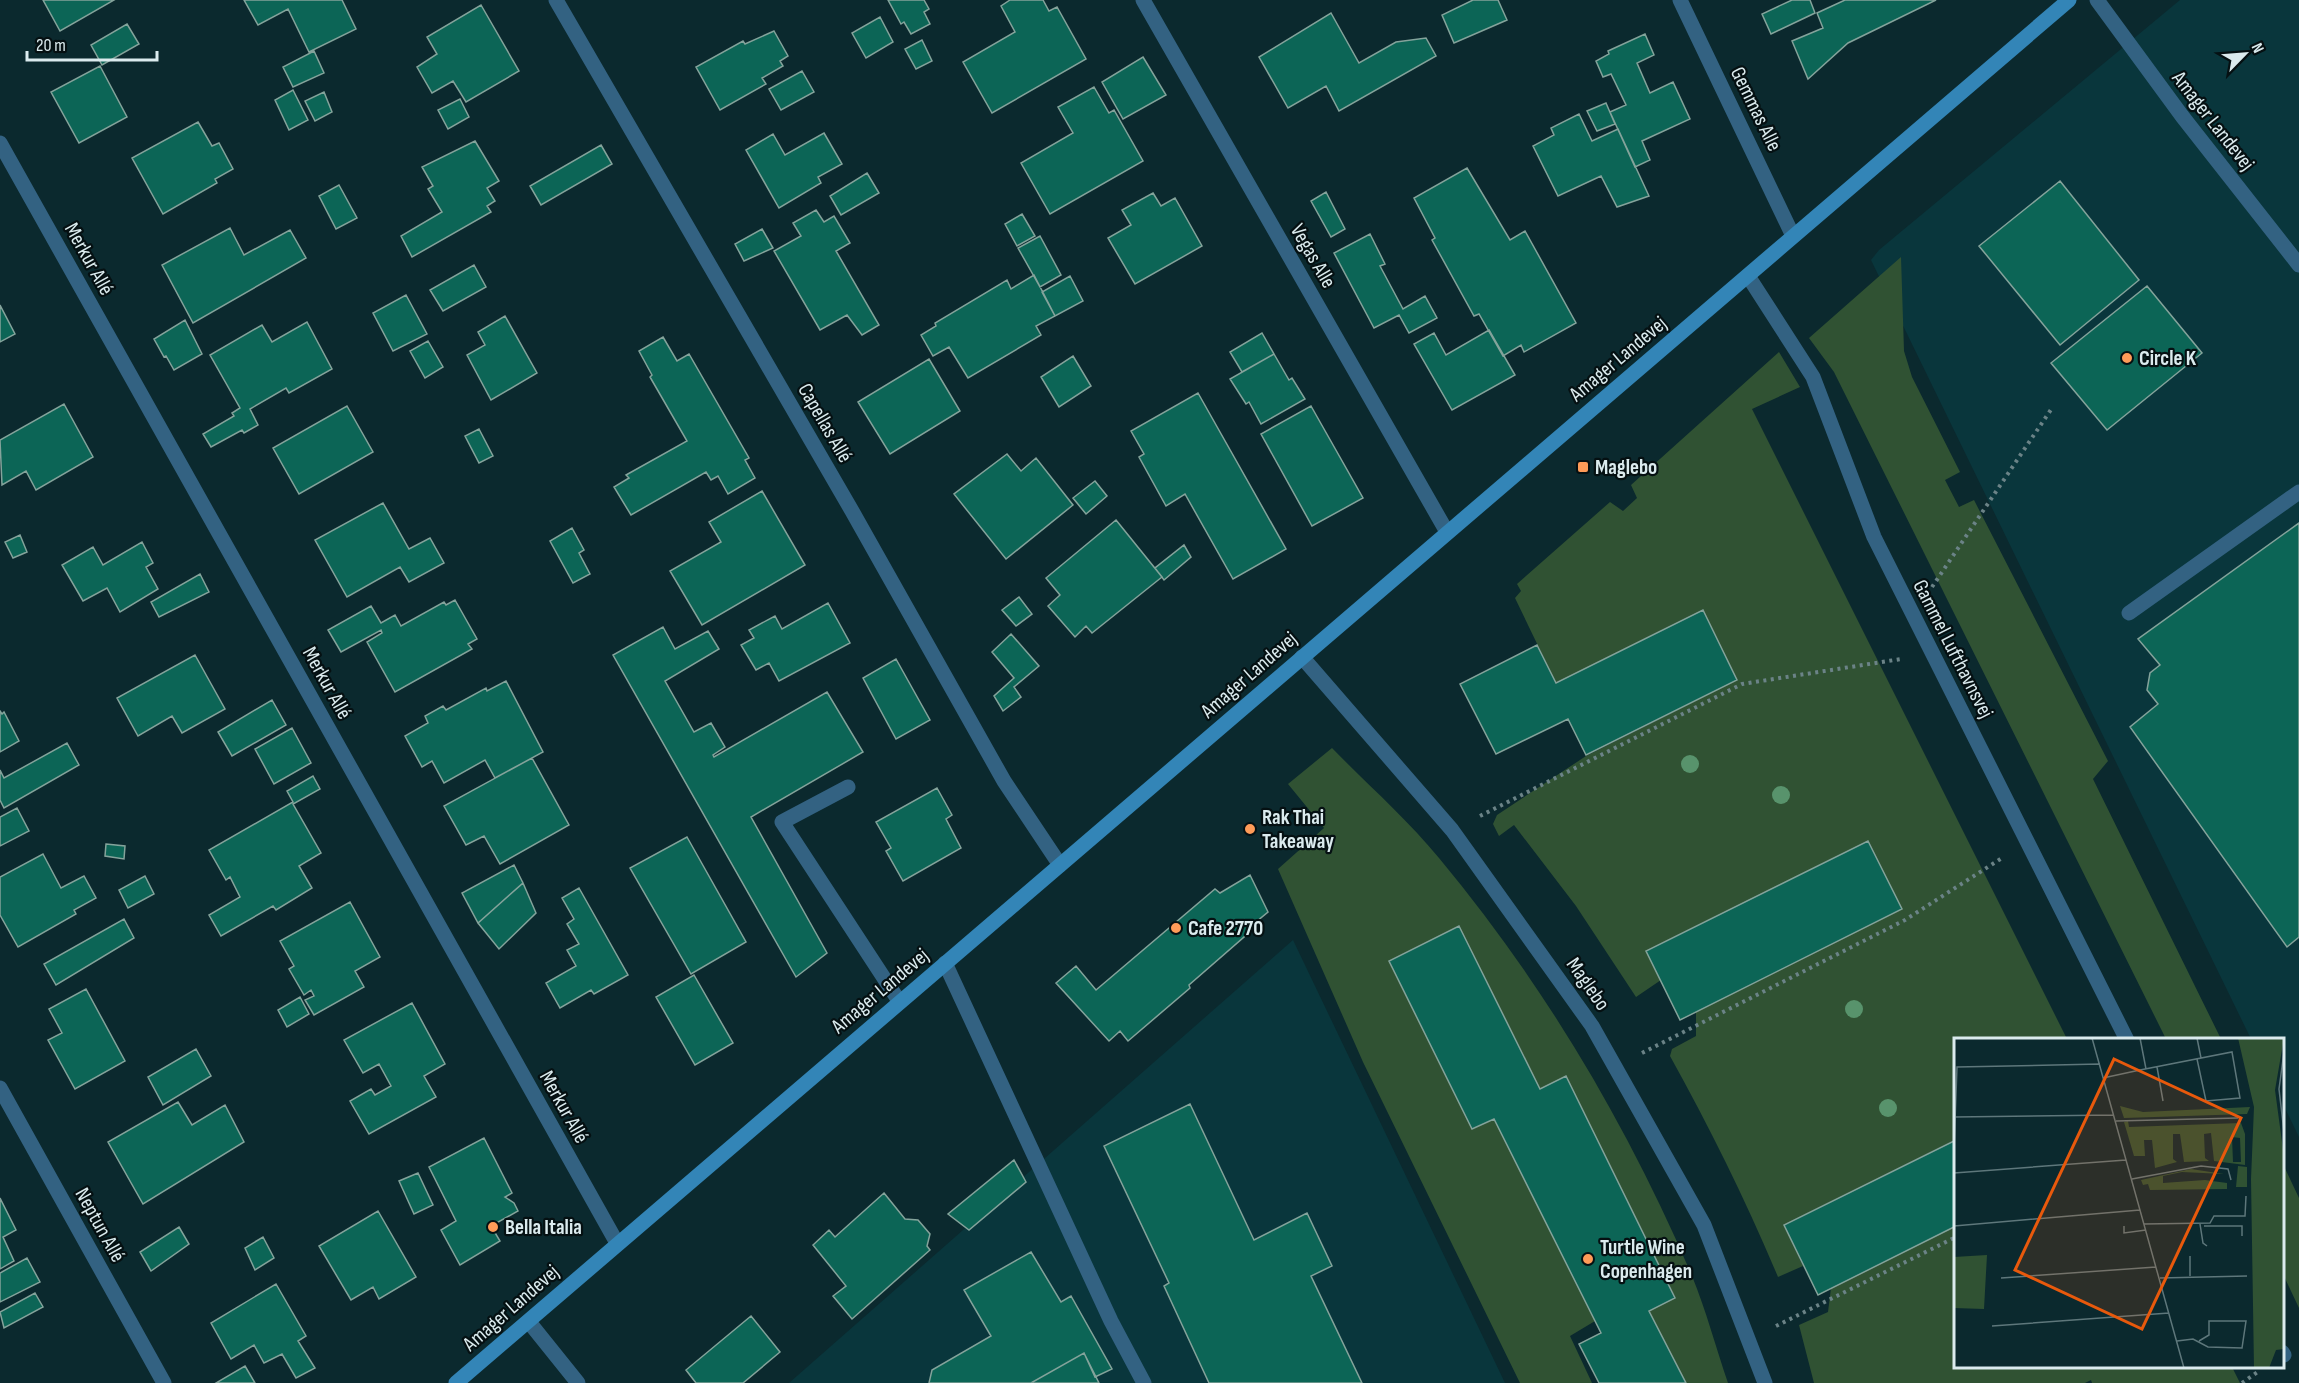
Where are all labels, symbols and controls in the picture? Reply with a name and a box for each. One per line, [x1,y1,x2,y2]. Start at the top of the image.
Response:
scale bar [27,24,158,62]
north arrow [2215,24,2275,84]
text: 20 m [36,35,66,56]
text: N [2247,40,2268,56]
street label: Gemmas Alle [1725,63,1787,155]
street label: Amager Landevej [2166,66,2260,176]
street label: Merkur Allé [59,219,119,299]
street label: Vegas Alle [1285,220,1341,292]
street label: Amager Landevej [1564,311,1672,408]
place label: Circle K [2139,346,2197,371]
marker: Circle K [2120,351,2134,365]
street label: Capellas Allé [792,379,858,467]
place label: Maglebo [1595,455,1657,480]
marker: Maglebo [1576,460,1590,474]
street label: Gammel Lufthavnsvej [1907,576,1999,722]
street label: Amager Landevej [1195,626,1302,724]
street label: Merkur Allé [297,643,357,723]
place label: Rak Thai Takeaway [1262,805,1334,854]
marker: Rak Thai Takeaway [1243,822,1257,836]
place label: Cafe 2770 [1188,916,1263,941]
marker: Cafe 2770 [1169,921,1183,935]
street label: Amager Landevej [826,943,934,1040]
street label: Maglebo [1561,953,1615,1015]
inset map [1954,1038,2284,1368]
street label: Merkur Allé [534,1067,594,1147]
street label: Neptun Allé [69,1184,131,1266]
place label: Bella Italia [505,1215,582,1240]
marker: Bella Italia [486,1220,500,1234]
place label: Turtle Wine Copenhagen [1600,1235,1692,1284]
marker: Turtle Wine Copenhagen [1581,1252,1595,1266]
street label: Amager Landevej [457,1259,564,1357]

